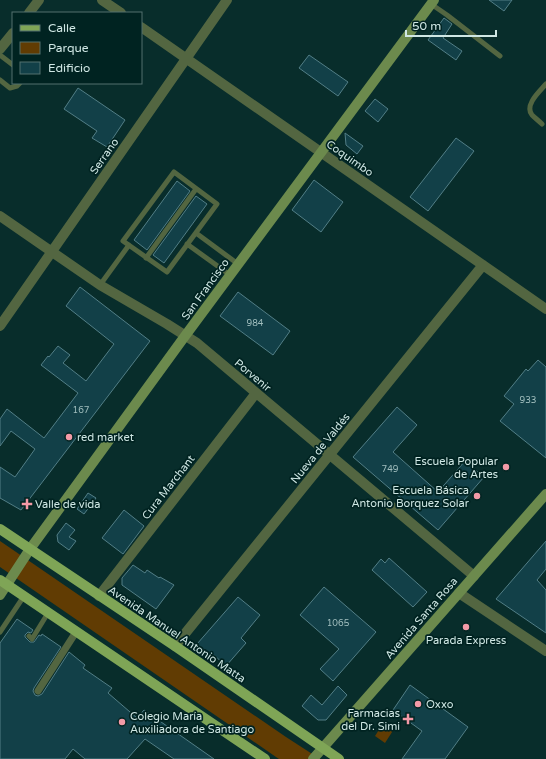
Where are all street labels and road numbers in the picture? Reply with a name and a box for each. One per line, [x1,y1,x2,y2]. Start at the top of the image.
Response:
street label: Serrano [87,136,122,177]
street label: Coquimbo [324,138,376,179]
street label: San Francisco [179,256,232,322]
street label: Porvenir [232,356,274,395]
street label: Nueva de Valdés [288,410,353,486]
street label: Cura Marchant [139,453,197,522]
street label: Avenida Santa Rosa [382,575,460,662]
street label: Avenida Manuel Antonio Matta [106,583,248,685]

